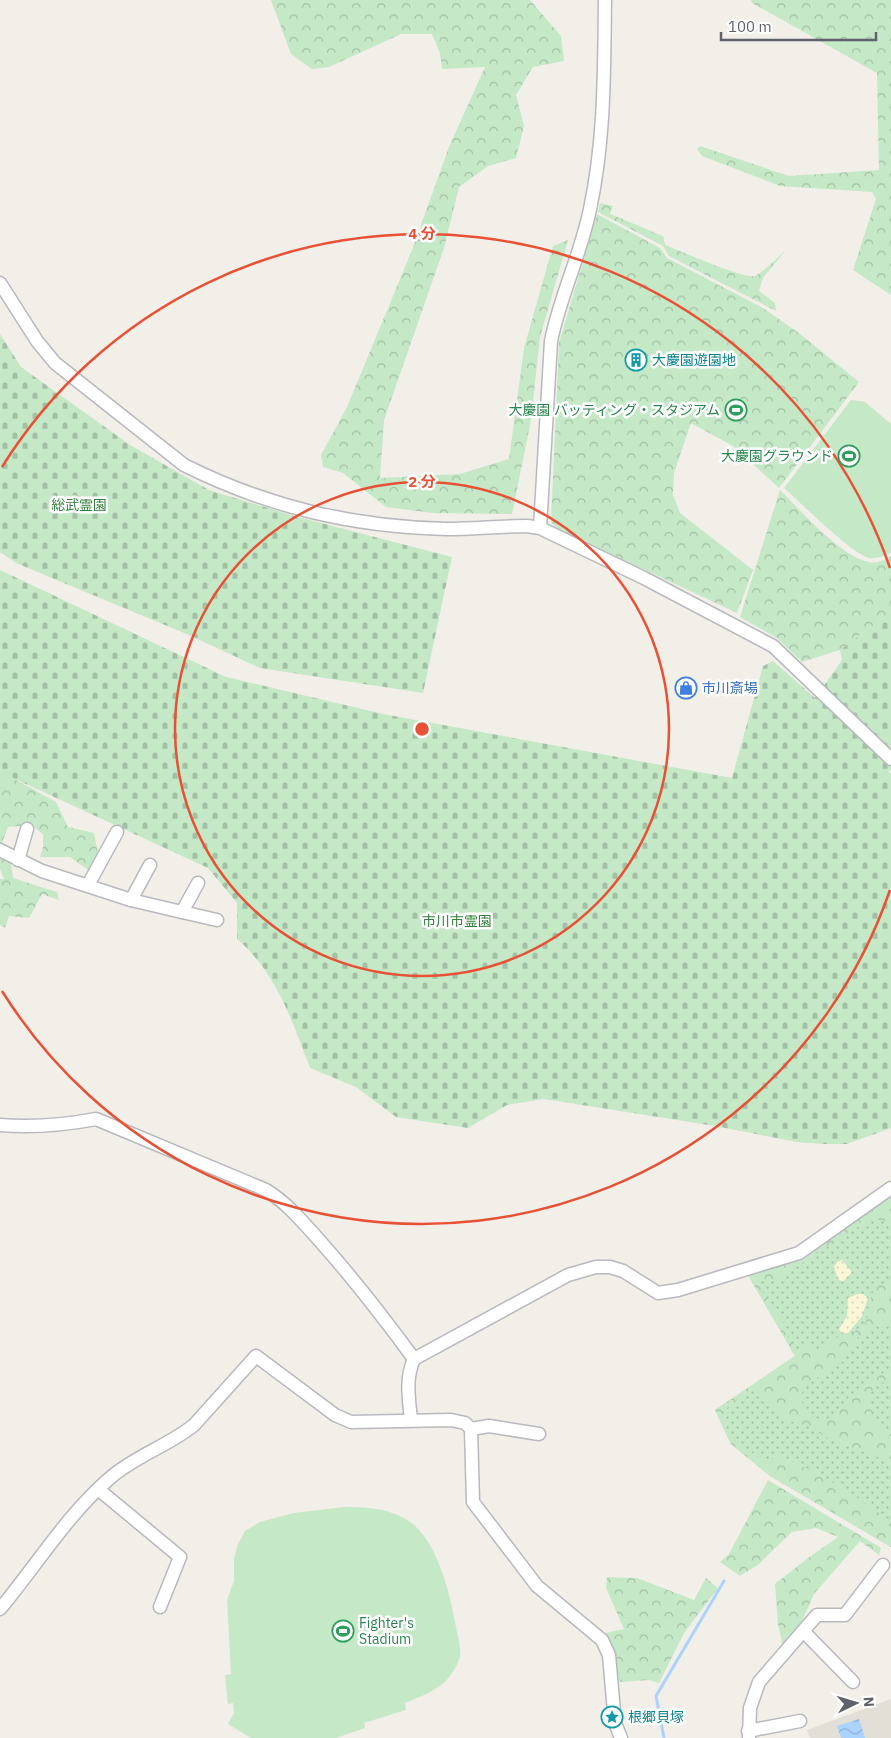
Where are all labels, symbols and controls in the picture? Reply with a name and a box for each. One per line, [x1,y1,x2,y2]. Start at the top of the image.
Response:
scale bar [721,10,876,42]
text: 100 m [728,17,772,36]
text: 4 分 [408,224,436,243]
building icon: 大慶園遊園地 [624,348,648,372]
place label: 大慶園遊園地 [652,351,736,369]
sports icon: 大慶園 バッティング・スタジアム [724,398,748,422]
place label: 大慶園 バッティング・スタジアム [509,401,720,419]
sports icon: 大慶園グラウンド [837,444,861,468]
place label: 大慶園グラウンド [721,447,833,465]
text: 2 分 [408,472,436,491]
park label: 総武霊園 [51,496,107,514]
shop icon: 市川斎場 [674,676,698,700]
place label: 市川斎場 [702,679,758,697]
centre of rings [413,720,431,738]
park label: 市川市霊園 [422,912,492,930]
place label: Fighter's Stadium [359,1614,414,1648]
sports icon: Fighter's Stadium [331,1619,355,1643]
north arrow [831,1678,881,1728]
text: N [860,1696,878,1708]
place icon: 根郷貝塚 [600,1705,624,1729]
place label: 根郷貝塚 [628,1708,684,1726]

